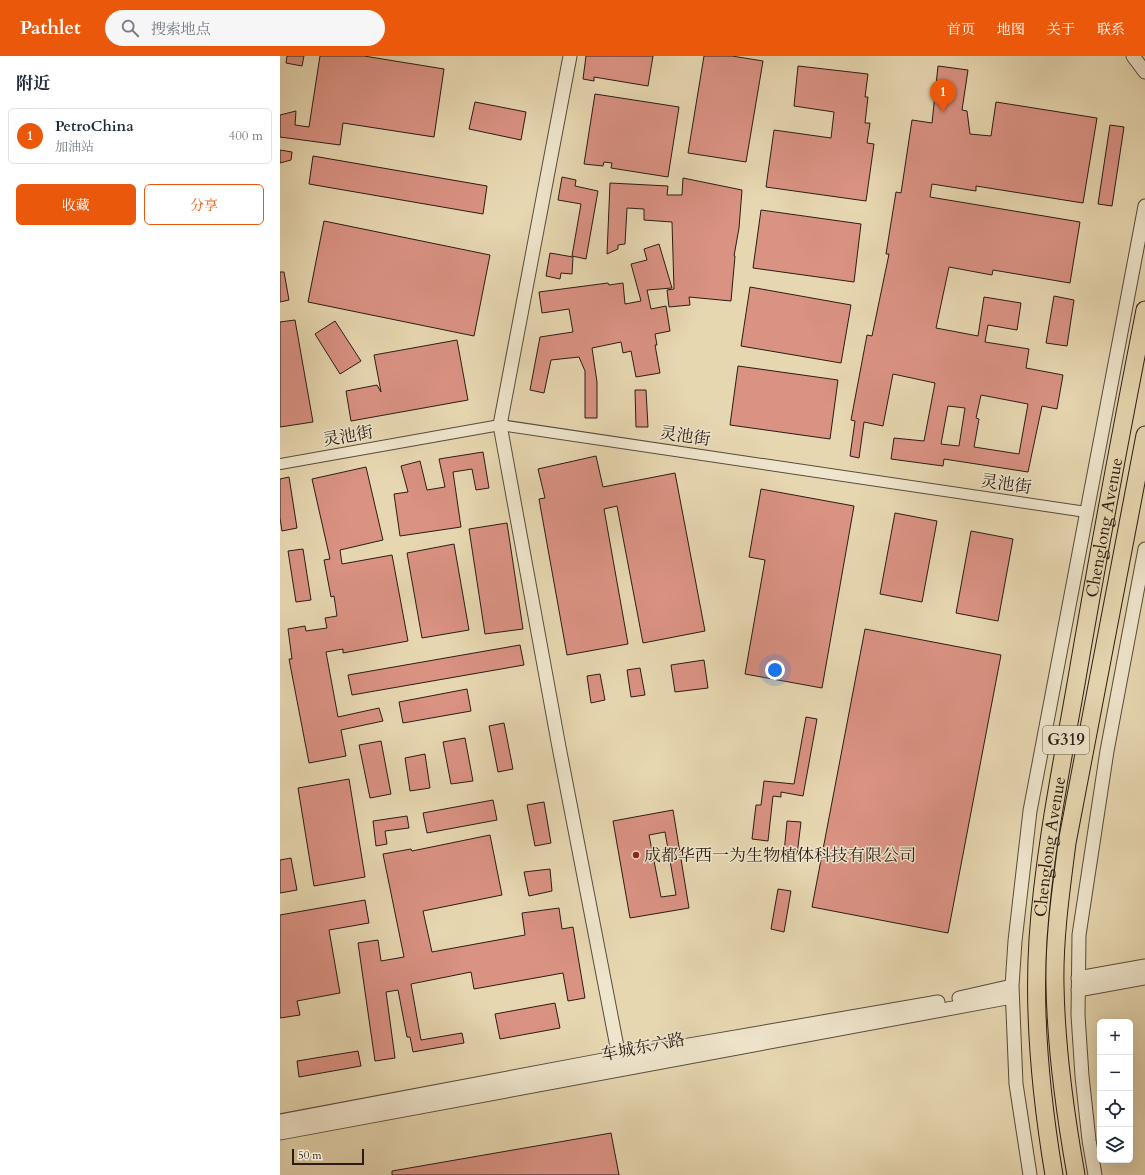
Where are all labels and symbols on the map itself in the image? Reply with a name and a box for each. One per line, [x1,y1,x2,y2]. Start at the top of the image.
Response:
pin: 1 [930,79,956,112]
street label: 灵池街 [321,420,375,452]
street label: 灵池街 [658,421,712,451]
street label: Chenglong Avenue [1080,456,1128,599]
street label: 灵池街 [979,469,1033,499]
your location [765,660,785,680]
road number: G319 [1043,726,1089,754]
street label: Chenglong Avenue [1028,775,1071,918]
place label: 成都华西一为生物植体科技有限公司 [644,844,916,867]
marker: 成都华西一为生物植体科技有限公司 [631,850,641,860]
street label: 车城东六路 [599,1028,687,1066]
scale bar [292,1147,364,1166]

